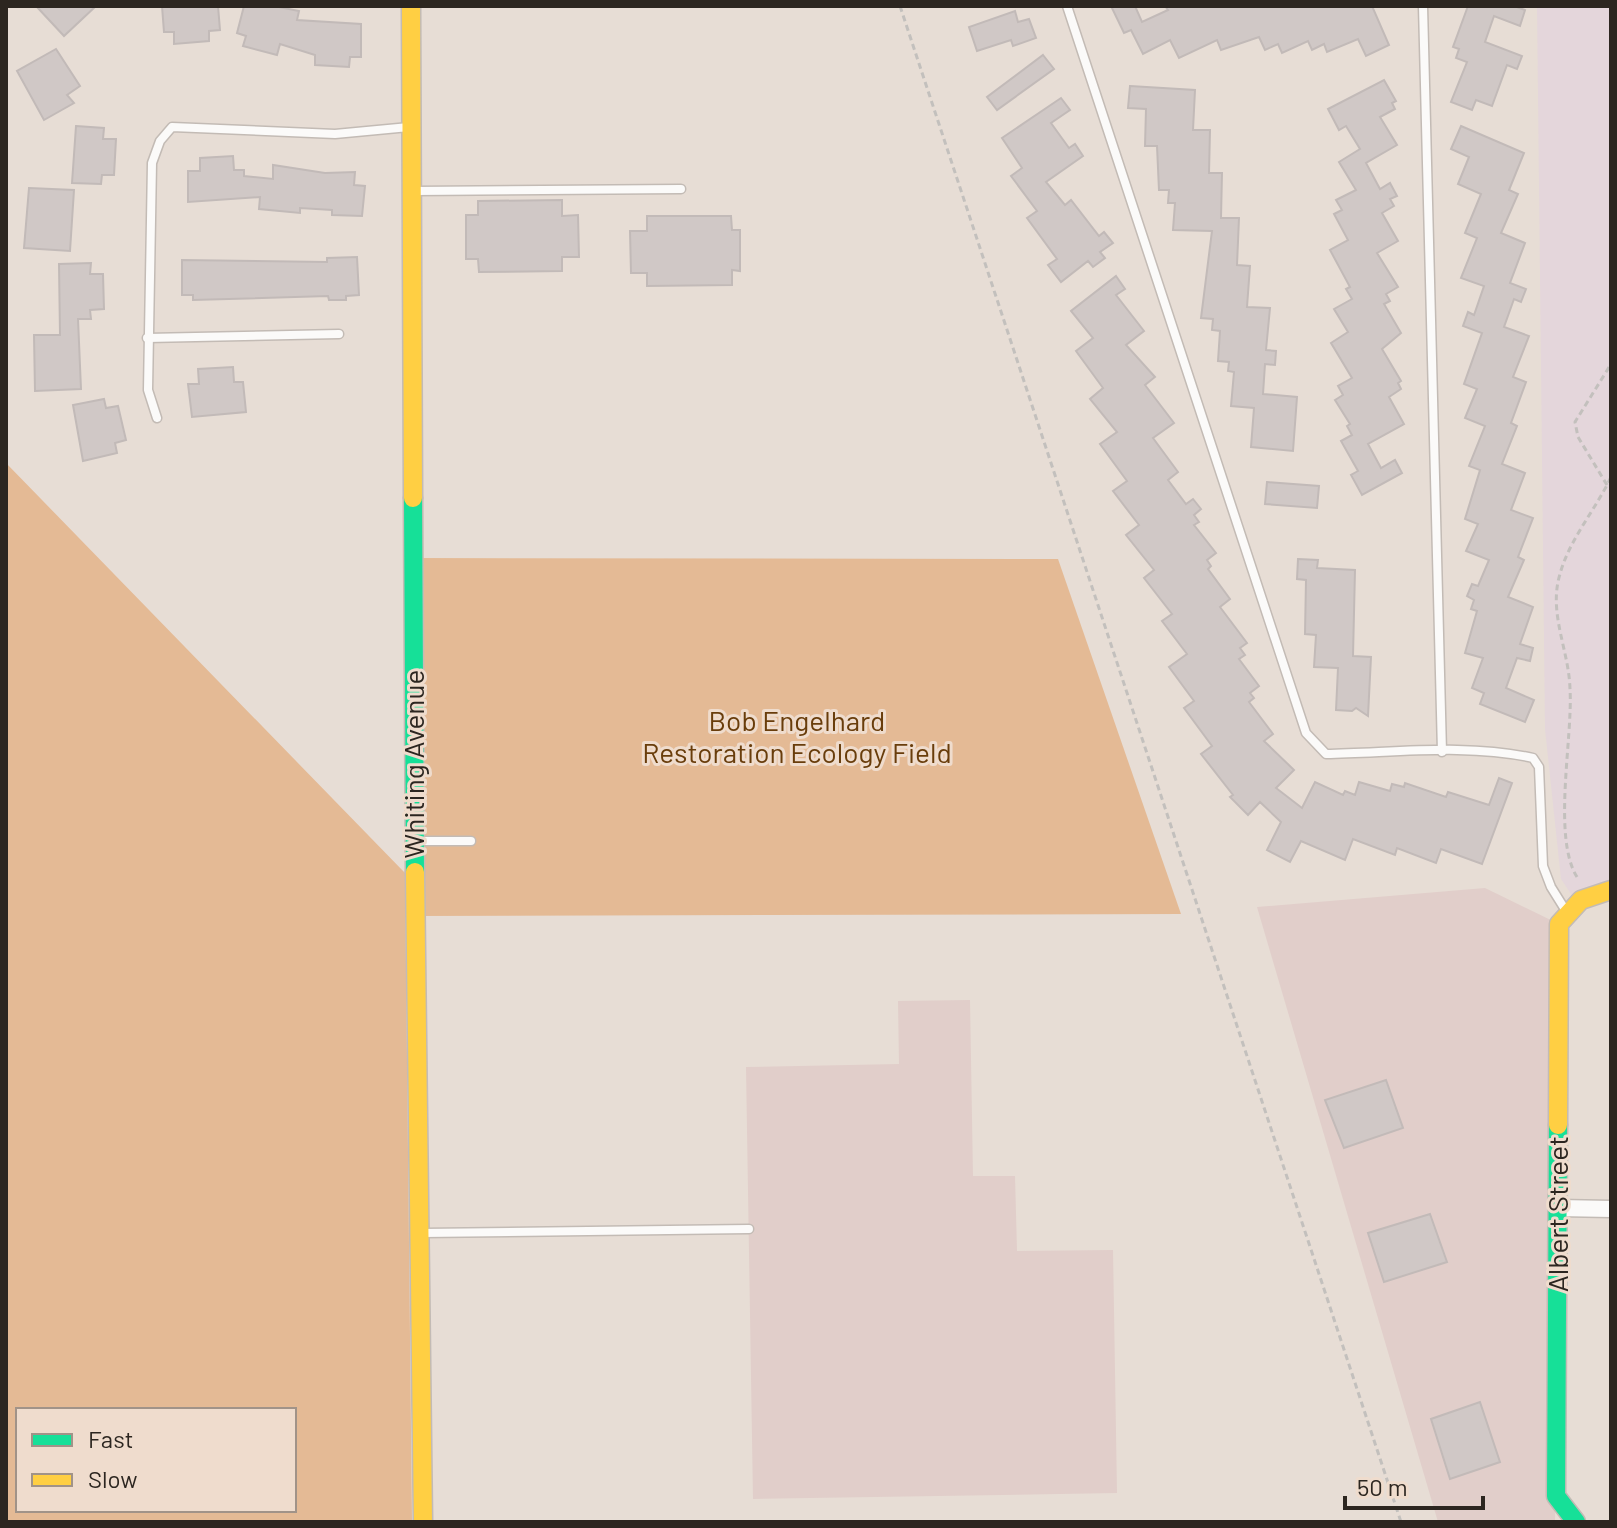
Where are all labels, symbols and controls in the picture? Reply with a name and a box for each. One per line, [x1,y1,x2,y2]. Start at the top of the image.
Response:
street label: Whiting Avenue [396,670,430,858]
park label: Bob Engelhard Restoration Ecology Field [642,703,952,769]
street label: Albert Street [1540,1136,1574,1292]
legend [16,1408,296,1512]
text: Fast [88,1424,133,1453]
scale bar [1345,1460,1483,1510]
text: Slow [88,1464,137,1493]
text: 50 m [1357,1472,1408,1501]

